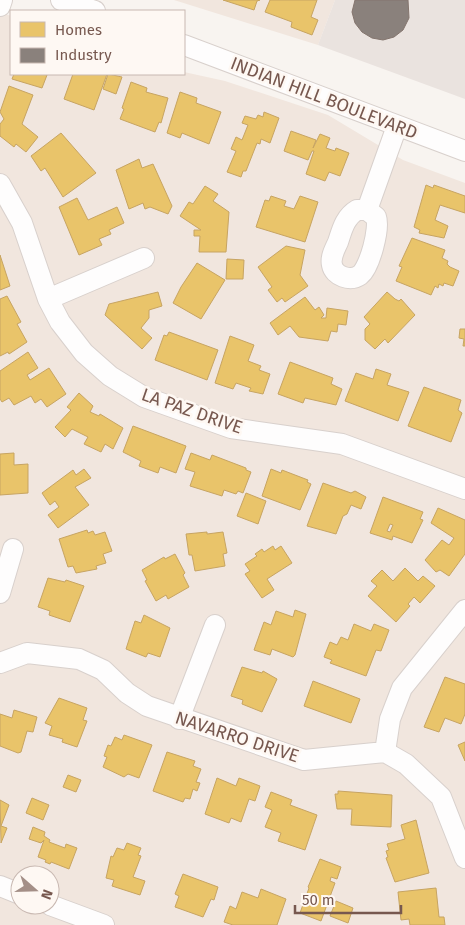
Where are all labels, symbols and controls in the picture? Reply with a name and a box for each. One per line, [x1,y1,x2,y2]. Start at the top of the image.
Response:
legend [10,10,185,75]
text: Homes [55,21,102,39]
text: Industry [55,46,112,64]
street label: INDIAN HILL BOULEVARD [227,52,421,144]
street label: LA PAZ DRIVE [139,383,245,439]
street label: NAVARRO DRIVE [172,707,302,767]
north arrow [10,865,60,915]
scale bar [295,882,401,914]
text: N [37,887,56,902]
text: 50 m [302,891,335,909]

